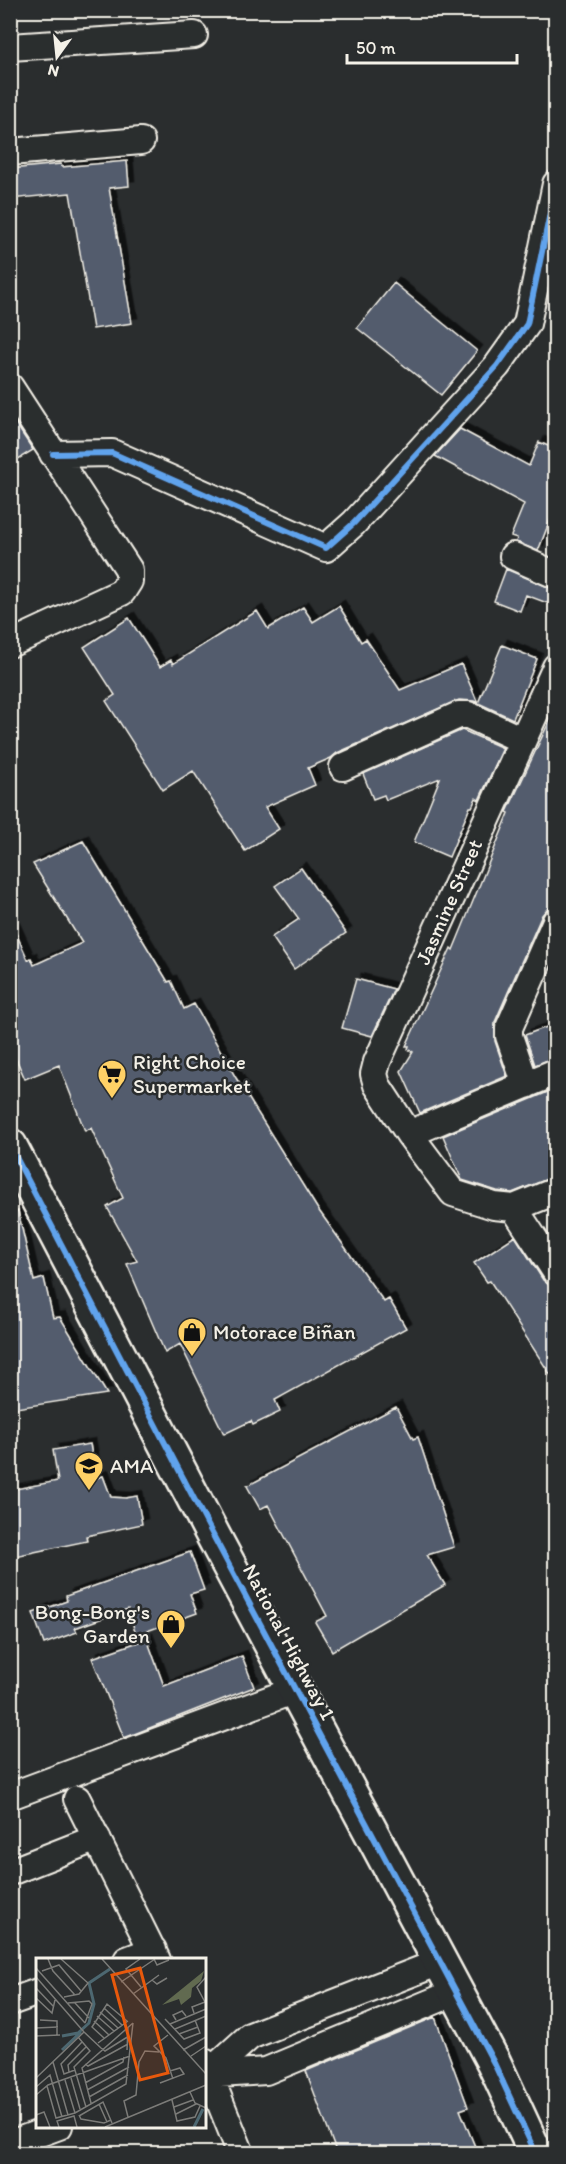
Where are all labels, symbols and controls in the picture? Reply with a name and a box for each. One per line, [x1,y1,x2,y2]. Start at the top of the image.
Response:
north arrow [27,27,87,87]
scale bar [347,27,516,65]
text: 50 m [356,37,396,59]
text: N [46,60,61,82]
street label: Jasmine Street [410,835,487,968]
place label: Right Choice Supermarket [133,1049,251,1098]
supermarket icon: Right Choice Supermarket [96,1058,128,1100]
shop icon: Motorace Biñan [176,1316,208,1358]
place label: Motorace Biñan [213,1319,356,1344]
school or university icon: AMA [73,1450,105,1492]
place label: AMA [110,1453,154,1478]
street label: National Highway 1 [238,1560,341,1724]
place label: Bong-Bong's Garden [35,1599,150,1648]
shop icon: Bong-Bong's Garden [155,1608,187,1650]
inset map [36,1958,206,2128]

